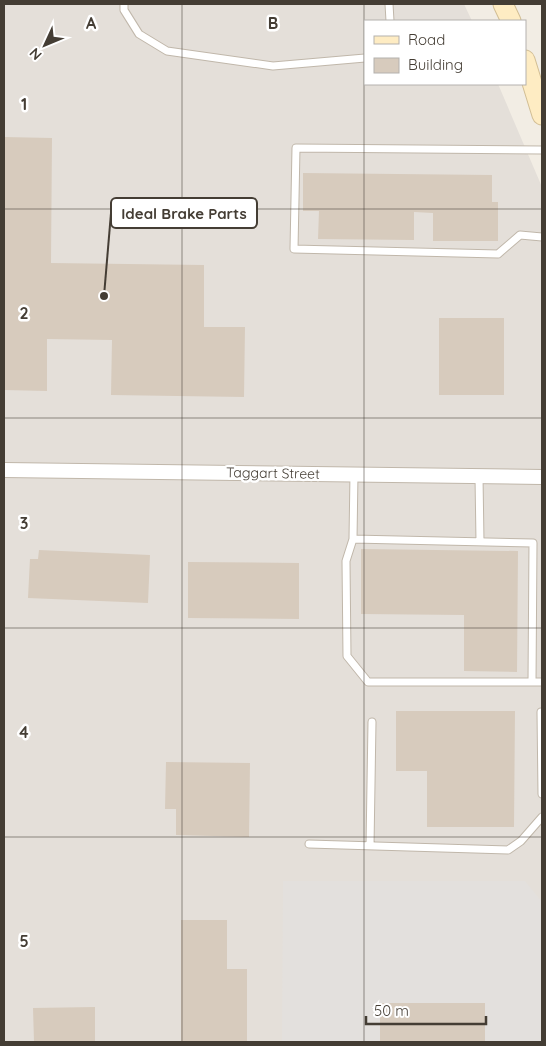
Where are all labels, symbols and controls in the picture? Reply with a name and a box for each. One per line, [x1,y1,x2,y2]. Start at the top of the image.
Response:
text: A [86,13,97,33]
text: B [268,13,278,33]
north arrow [20,20,70,70]
legend [364,20,526,85]
text: Road [408,30,445,49]
text: N [26,44,46,64]
text: Building [408,55,463,74]
text: 1 [21,94,27,114]
callout: Ideal Brake Parts [111,198,257,228]
text: Ideal Brake Parts [121,204,247,223]
text: 2 [19,303,29,323]
street label: Taggart Street [226,463,320,483]
text: 3 [20,513,28,533]
text: 4 [19,722,29,742]
text: 5 [19,931,29,951]
scale bar [366,994,486,1026]
text: 50 m [374,1001,409,1020]

